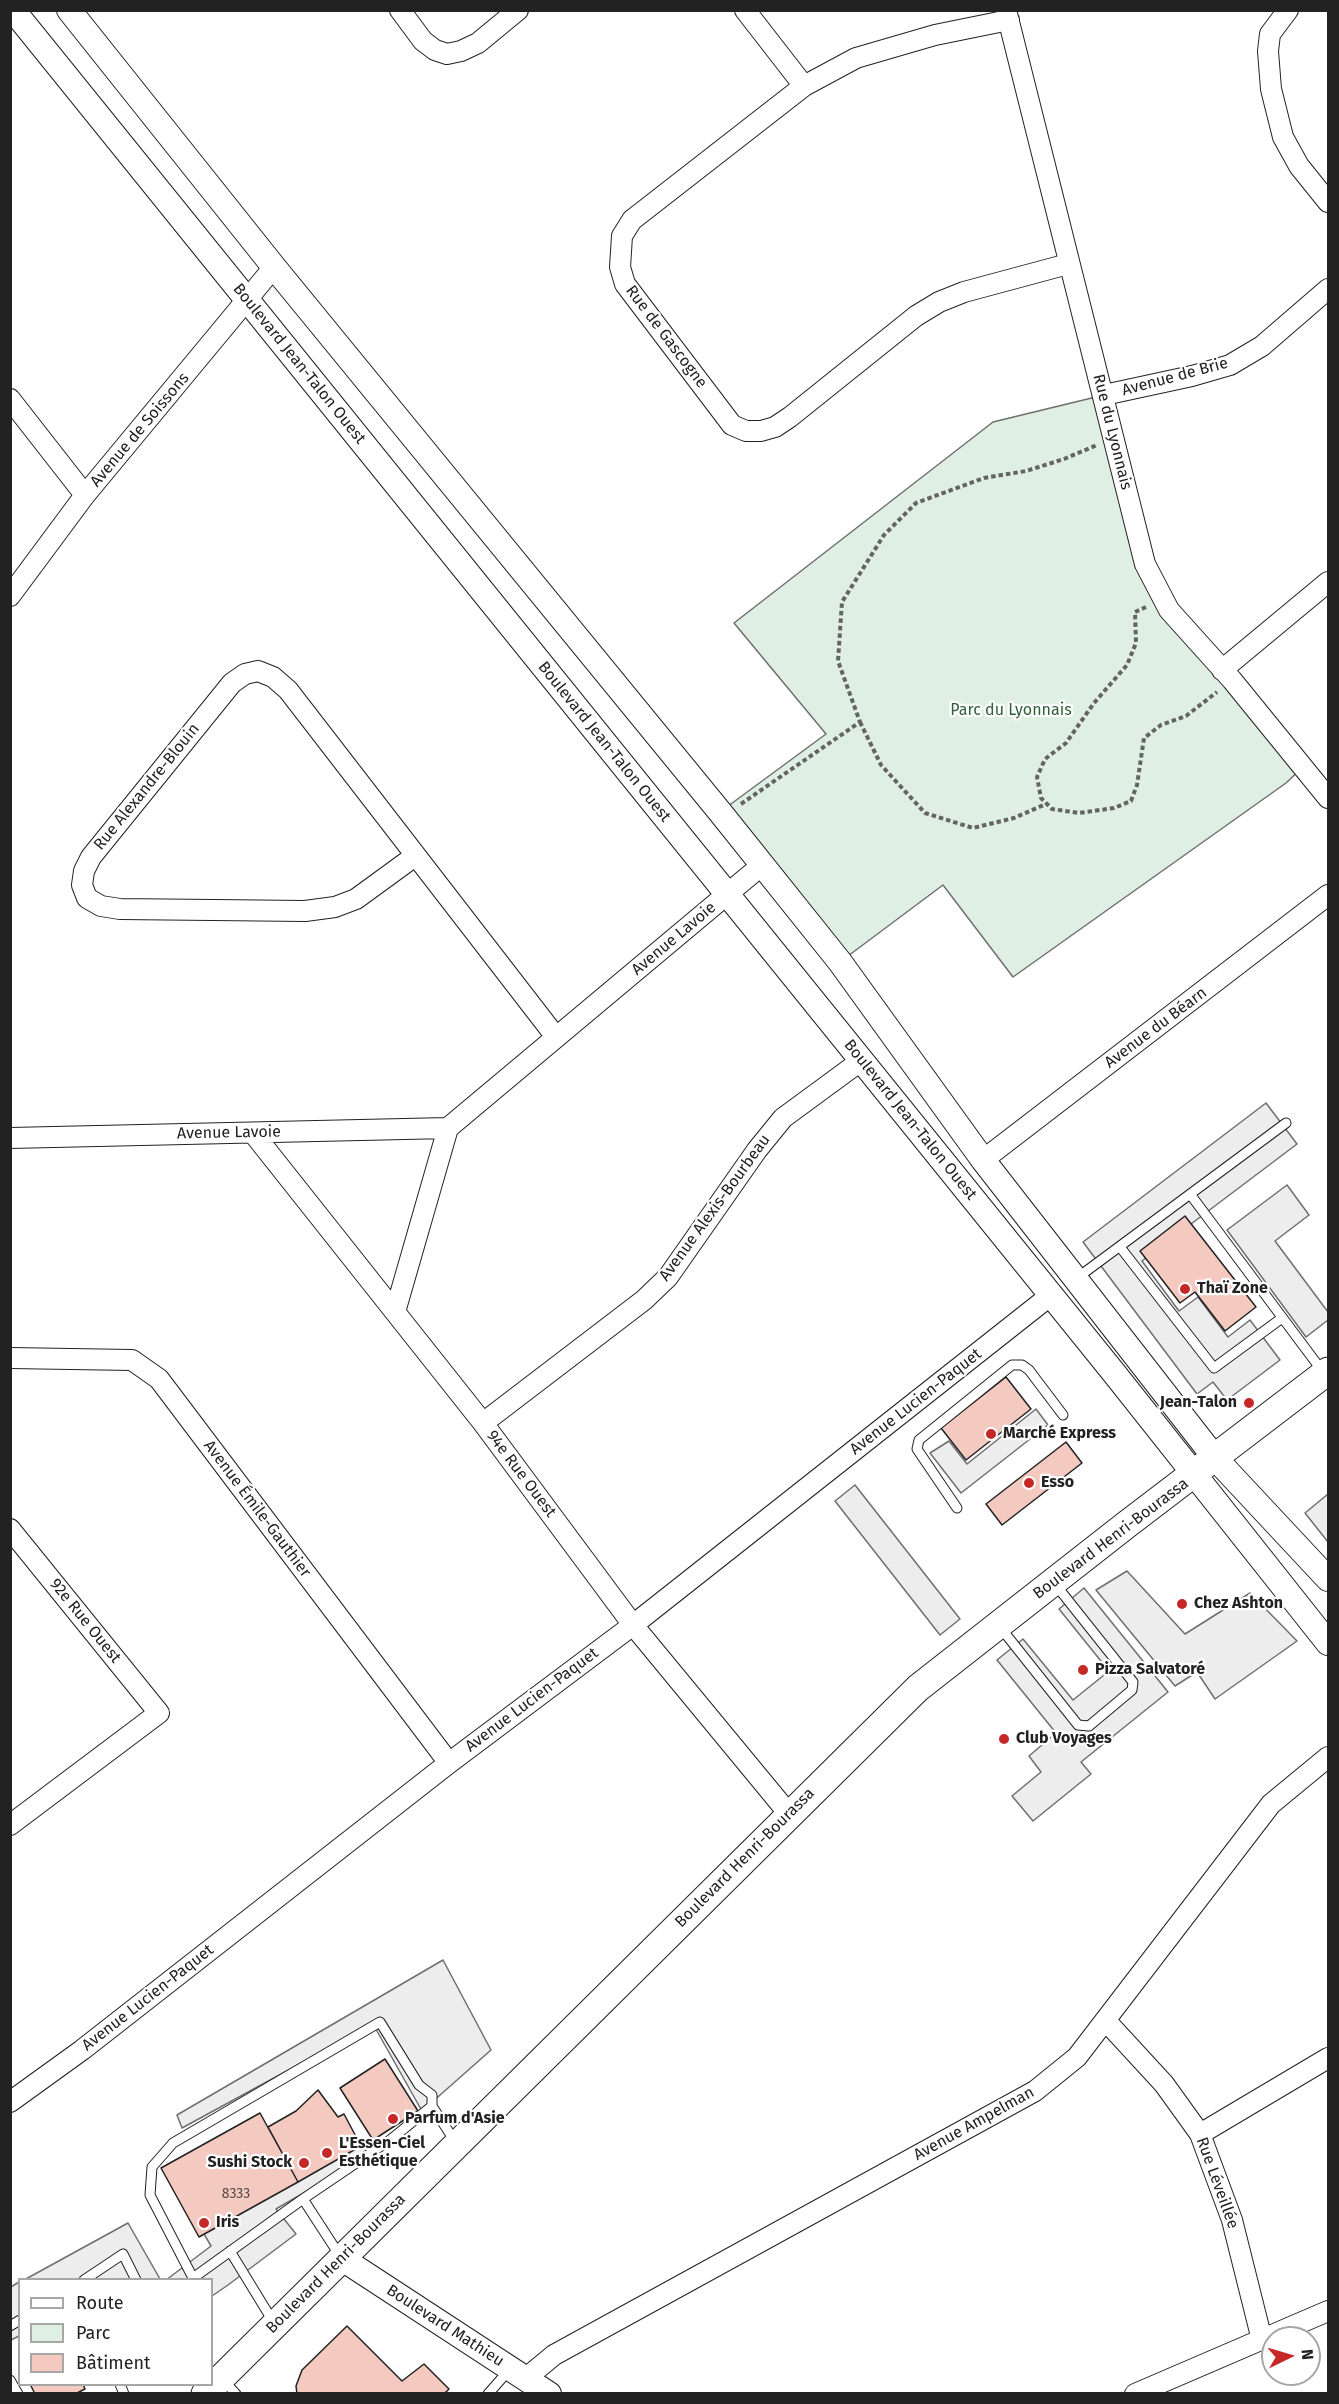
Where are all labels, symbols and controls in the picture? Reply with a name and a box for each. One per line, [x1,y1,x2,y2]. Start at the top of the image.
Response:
street label: Boulevard Jean-Talon Ouest [228,280,370,448]
street label: Rue de Gascogne [621,282,711,392]
street label: Avenue de Brie [1120,354,1230,400]
street label: Avenue de Soissons [87,369,193,491]
street label: Rue du Lyonnais [1088,372,1136,492]
street label: Boulevard Jean-Talon Ouest [533,658,675,826]
park label: Parc du Lyonnais [950,701,1072,721]
street label: Rue Alexandre-Blouin [90,720,204,854]
street label: Avenue Lavoie [628,898,720,980]
street label: Avenue du Béarn [1101,983,1211,1073]
street label: Boulevard Jean-Talon Ouest [839,1036,981,1204]
street label: Avenue Lavoie [177,1122,281,1144]
street label: Avenue Alexis-Bourbeau [655,1131,775,1285]
place label: Thaï Zone [1197,1279,1268,1299]
marker: Thaï Zone [1178,1282,1192,1296]
street label: Avenue Lucien-Paquet [846,1345,986,1459]
place label: Jean-Talon [1160,1393,1237,1413]
marker: Jean-Talon [1242,1396,1256,1410]
place label: Marché Express [1003,1424,1116,1444]
street label: 94e Rue Ouest [482,1427,560,1521]
marker: Marché Express [984,1427,998,1441]
street label: Avenue Émile-Gauthier [199,1437,315,1581]
place label: Esso [1041,1473,1074,1493]
street label: Boulevard Henri-Bourassa [1030,1474,1192,1604]
marker: Esso [1022,1476,1036,1490]
street label: 92e Rue Ouest [45,1575,125,1667]
place label: Chez Ashton [1194,1594,1283,1614]
marker: Chez Ashton [1175,1597,1189,1611]
street label: Avenue Lucien-Paquet [462,1644,602,1756]
place label: Pizza Salvatoré [1095,1660,1205,1680]
marker: Pizza Salvatoré [1076,1663,1090,1677]
place label: Club Voyages [1016,1729,1112,1749]
marker: Club Voyages [997,1732,1011,1746]
street label: Boulevard Henri-Bourassa [671,1784,819,1932]
street label: Avenue Lucien-Paquet [78,1941,218,2055]
street label: Avenue Ampelman [910,2083,1038,2165]
place label: Parfum d'Asie [405,2109,505,2129]
marker: Parfum d'Asie [386,2112,400,2126]
place label: L'Essen-Ciel Esthétique [339,2134,425,2172]
street label: Rue Léveillée [1192,2135,1242,2231]
marker: L'Essen-Ciel Esthétique [320,2146,334,2160]
place label: Sushi Stock [208,2153,292,2173]
marker: Sushi Stock [297,2156,311,2170]
house number: 8333 [222,2186,250,2202]
street label: Boulevard Henri-Bourassa [262,2190,410,2338]
place label: Iris [216,2213,239,2233]
marker: Iris [197,2216,211,2230]
legend [18,2278,213,2386]
street label: Boulevard Mathieu [383,2281,507,2371]
text: Route [76,2292,124,2314]
text: Parc [76,2322,110,2344]
north arrow [1261,2326,1321,2386]
text: N [1298,2348,1317,2361]
text: Bâtiment [76,2352,151,2374]

